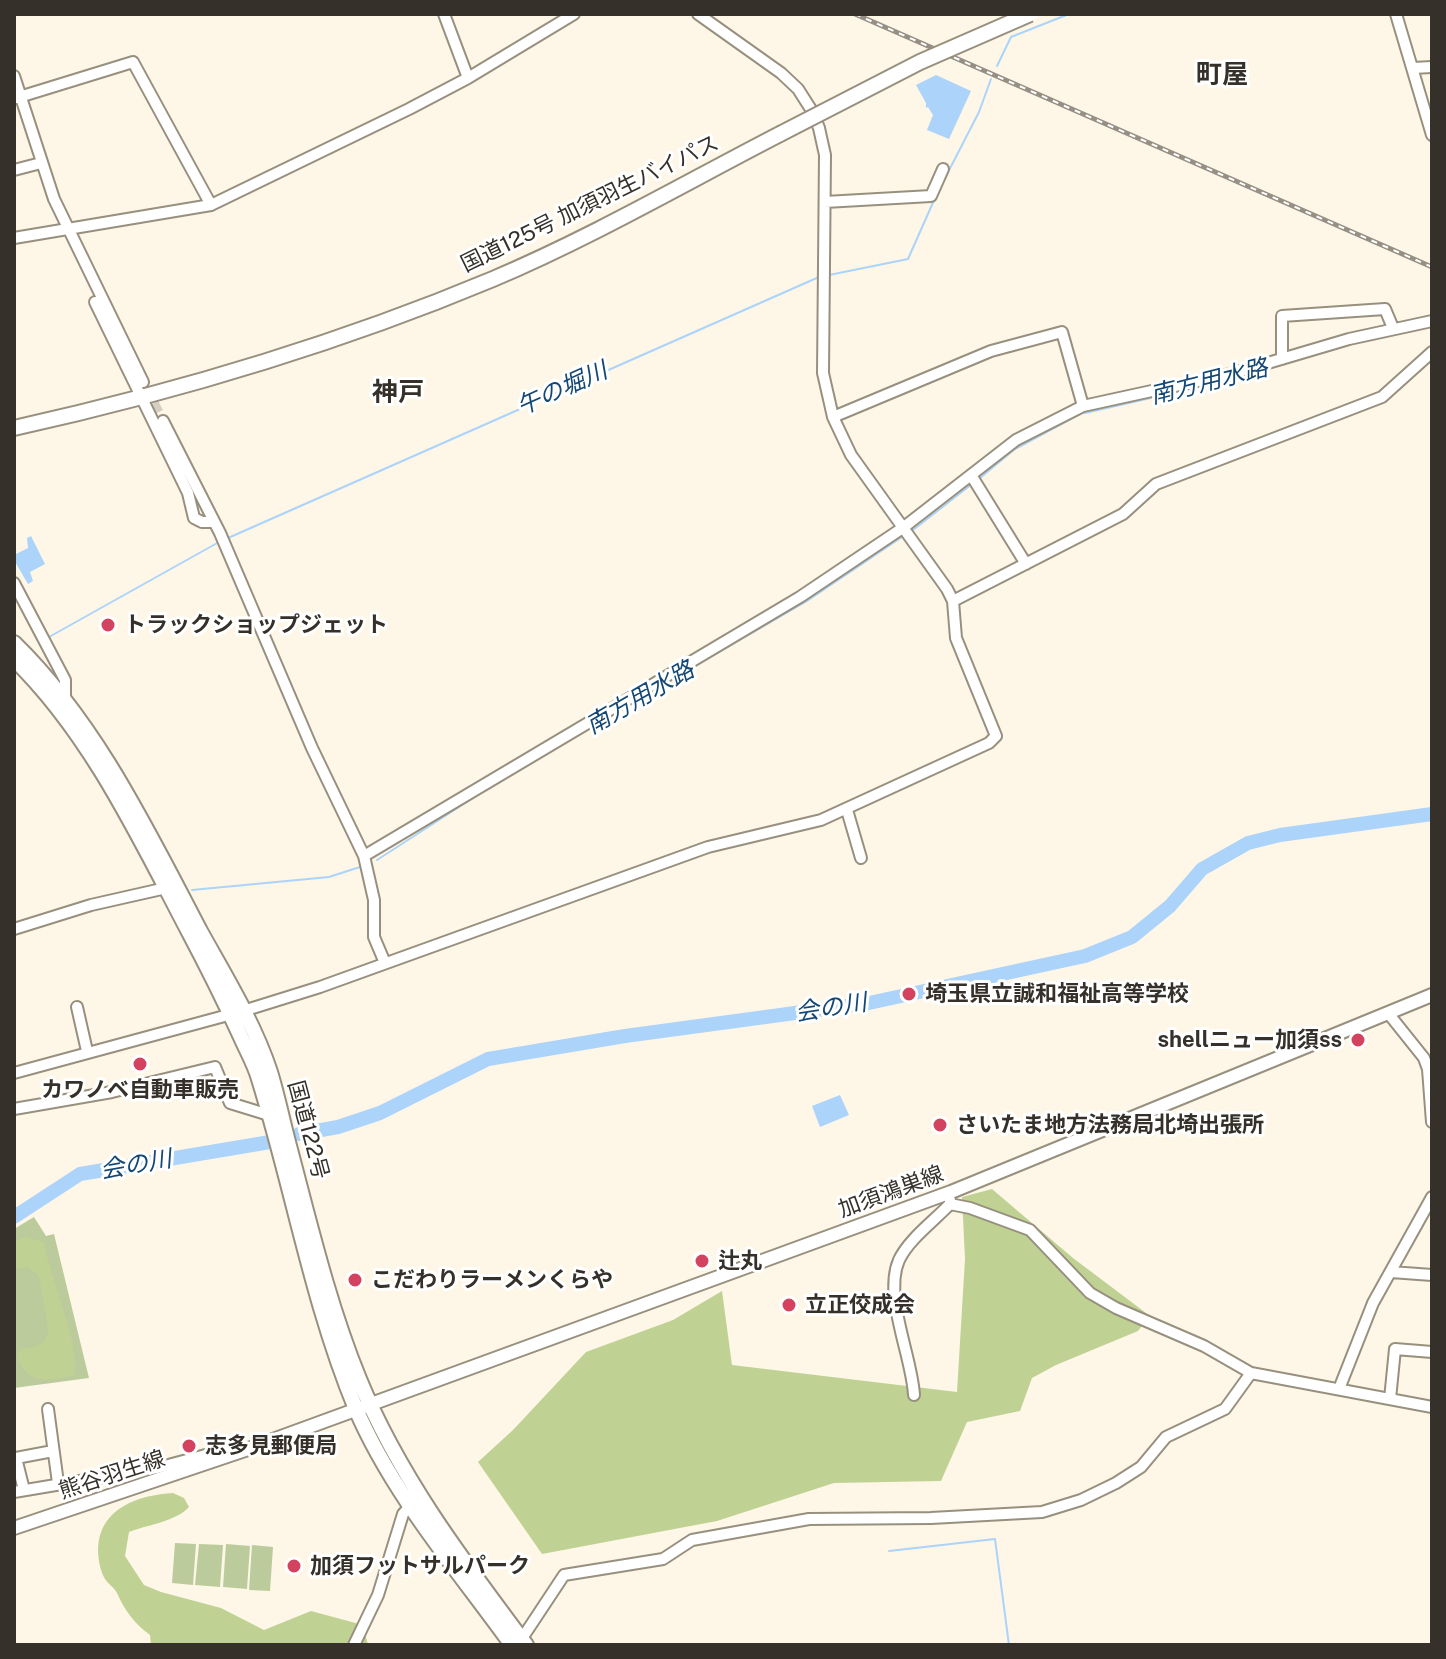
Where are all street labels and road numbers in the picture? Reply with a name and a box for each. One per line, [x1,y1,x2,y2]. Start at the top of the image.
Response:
street label: 国道125号 加須羽生バイパス [457,130,723,278]
street label: 国道122号 [282,1078,334,1182]
street label: 加須鴻巣線 [835,1161,947,1223]
street label: 熊谷羽生線 [56,1445,168,1505]

